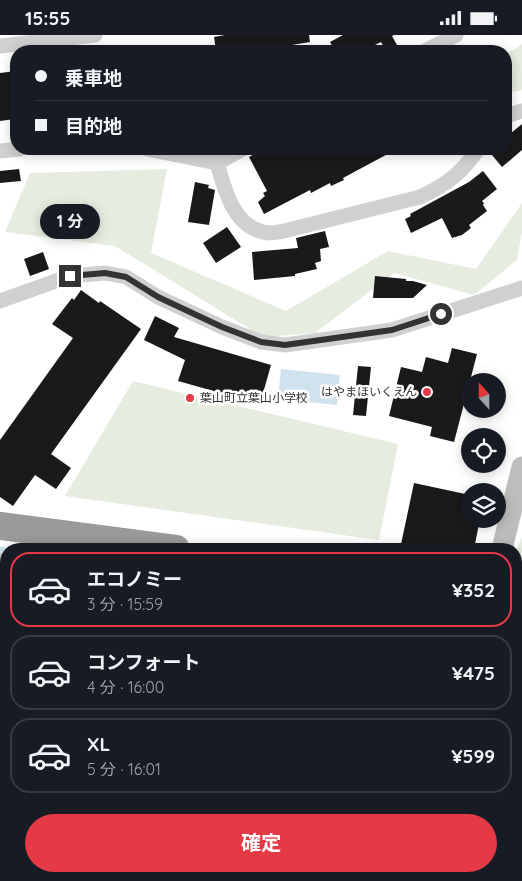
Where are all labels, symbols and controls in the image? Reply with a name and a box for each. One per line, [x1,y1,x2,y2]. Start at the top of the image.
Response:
text: 15:55 [25,6,70,30]
text: 乗車地 [65,66,122,90]
text: 目的地 [65,114,122,138]
callout: 1 分 [40,203,100,239]
text: 1 分 [57,211,83,231]
route end [59,265,81,287]
route start [430,303,452,325]
north arrow [461,373,506,417]
map controls [461,373,506,528]
place label: はやまほいくえん [321,384,417,399]
marker: はやまほいくえん [421,386,433,398]
place label: 葉山町立葉山小学校 [200,390,308,405]
marker: 葉山町立葉山小学校 [184,392,196,404]
button: locate [461,428,506,473]
button: layers [461,483,506,528]
icon: car [27,567,72,612]
text: エコノミー [87,567,182,591]
text: ¥352 [452,578,495,602]
text: 3 分 · 15:59 [87,594,163,614]
icon: car [27,650,72,695]
text: コンフォート [87,650,200,674]
text: ¥475 [452,661,495,685]
text: 4 分 · 16:00 [87,677,164,697]
text: XL [87,732,110,756]
icon: car [27,733,72,778]
text: ¥599 [451,744,495,768]
text: 5 分 · 16:01 [87,759,161,779]
button: 確定 [25,814,497,872]

